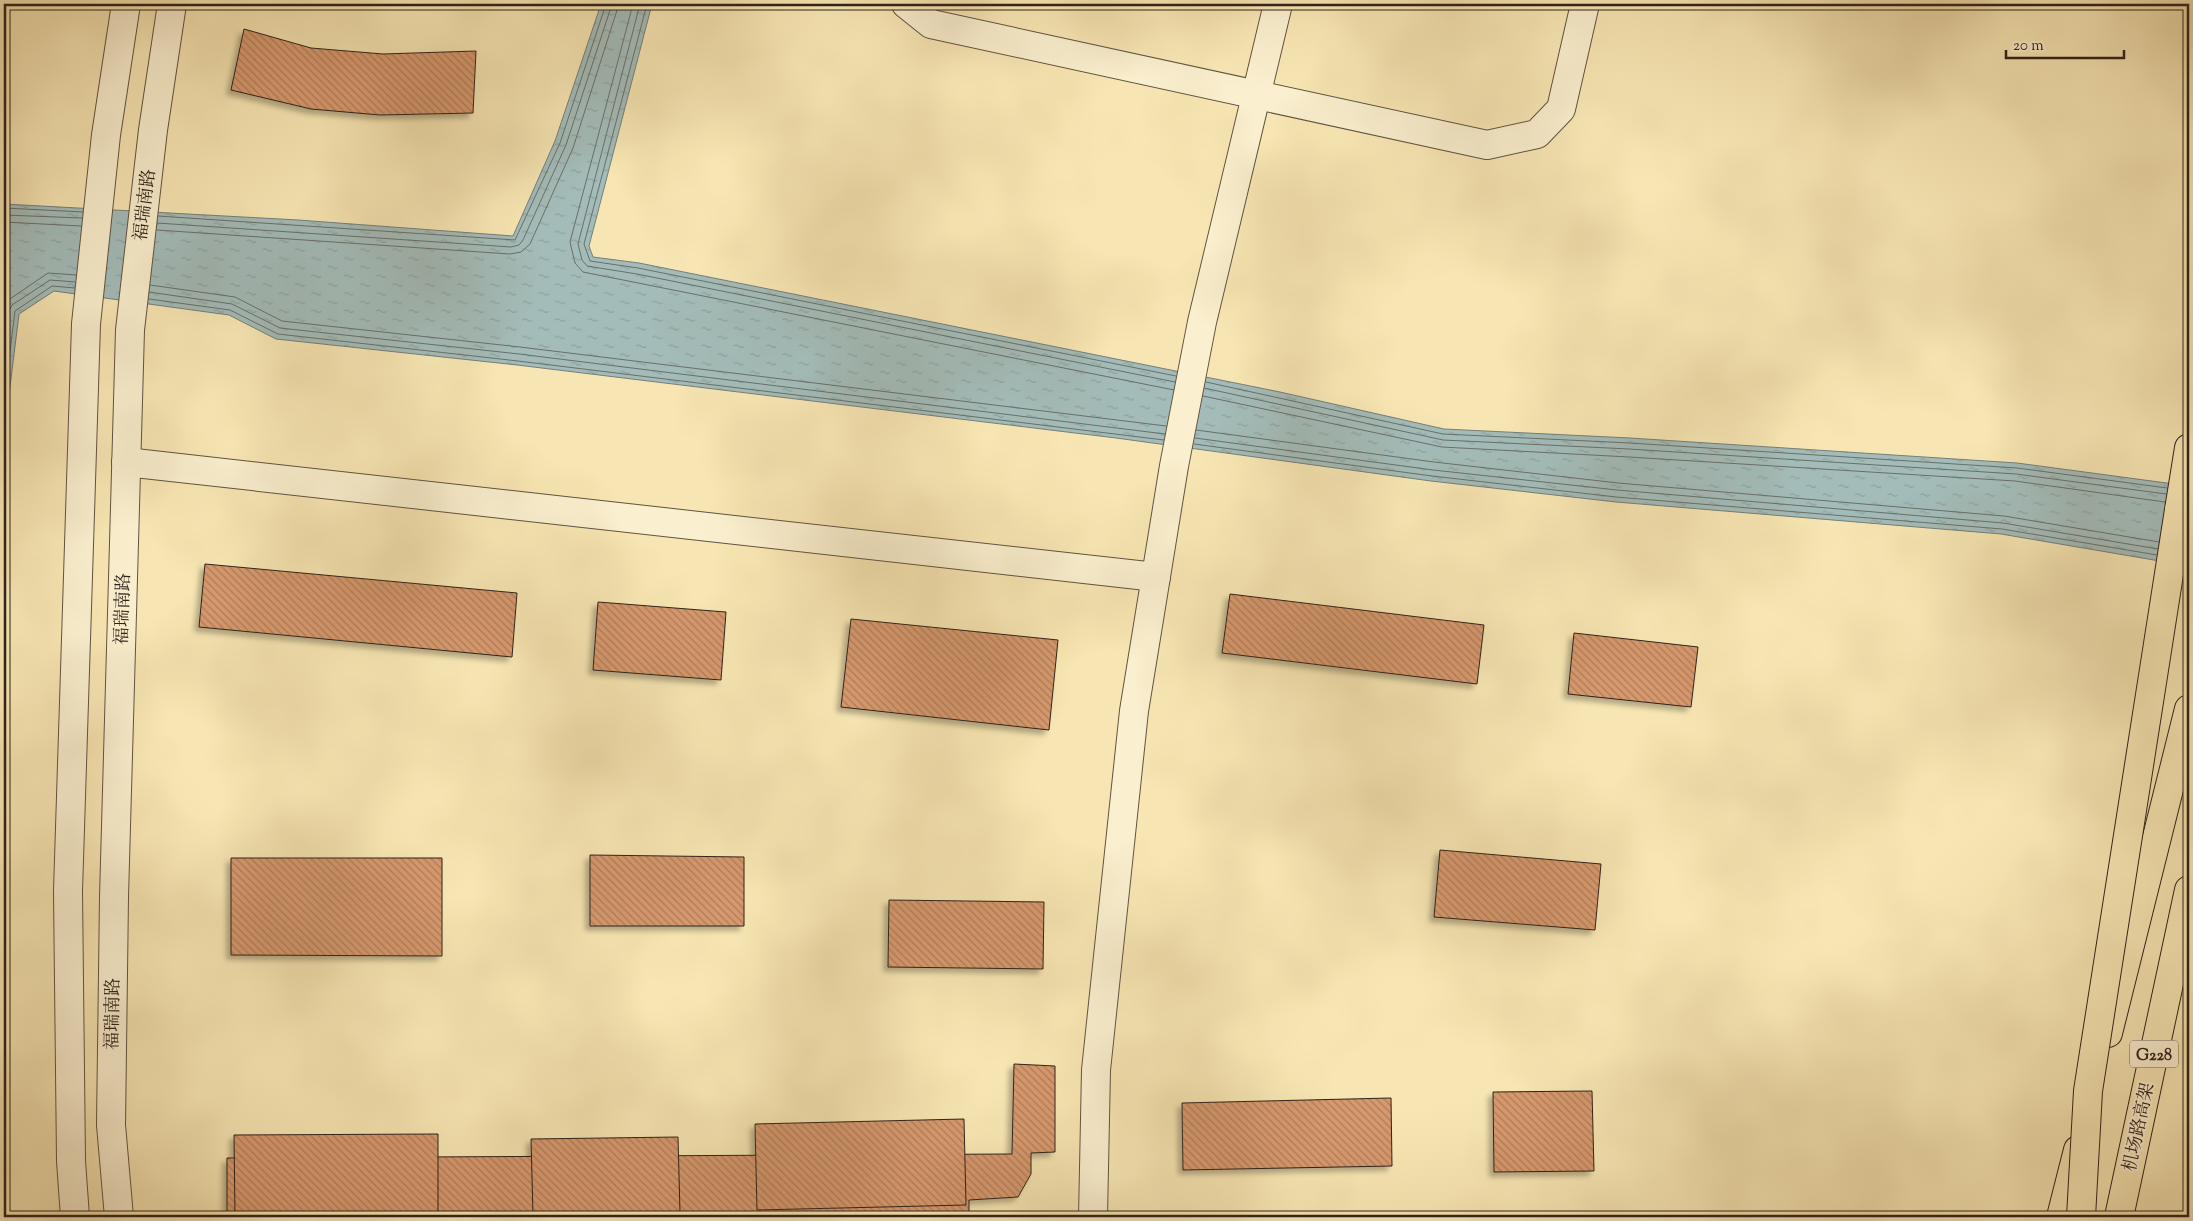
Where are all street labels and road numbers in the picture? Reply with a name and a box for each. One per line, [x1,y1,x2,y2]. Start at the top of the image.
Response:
street label: 福瑞南路 [129,168,163,243]
street label: 福瑞南路 [110,573,138,646]
street label: 福瑞南路 [100,978,128,1050]
road number: G228 [2130,1040,2178,1068]
street label: 机场路高架 [2118,1081,2162,1174]

